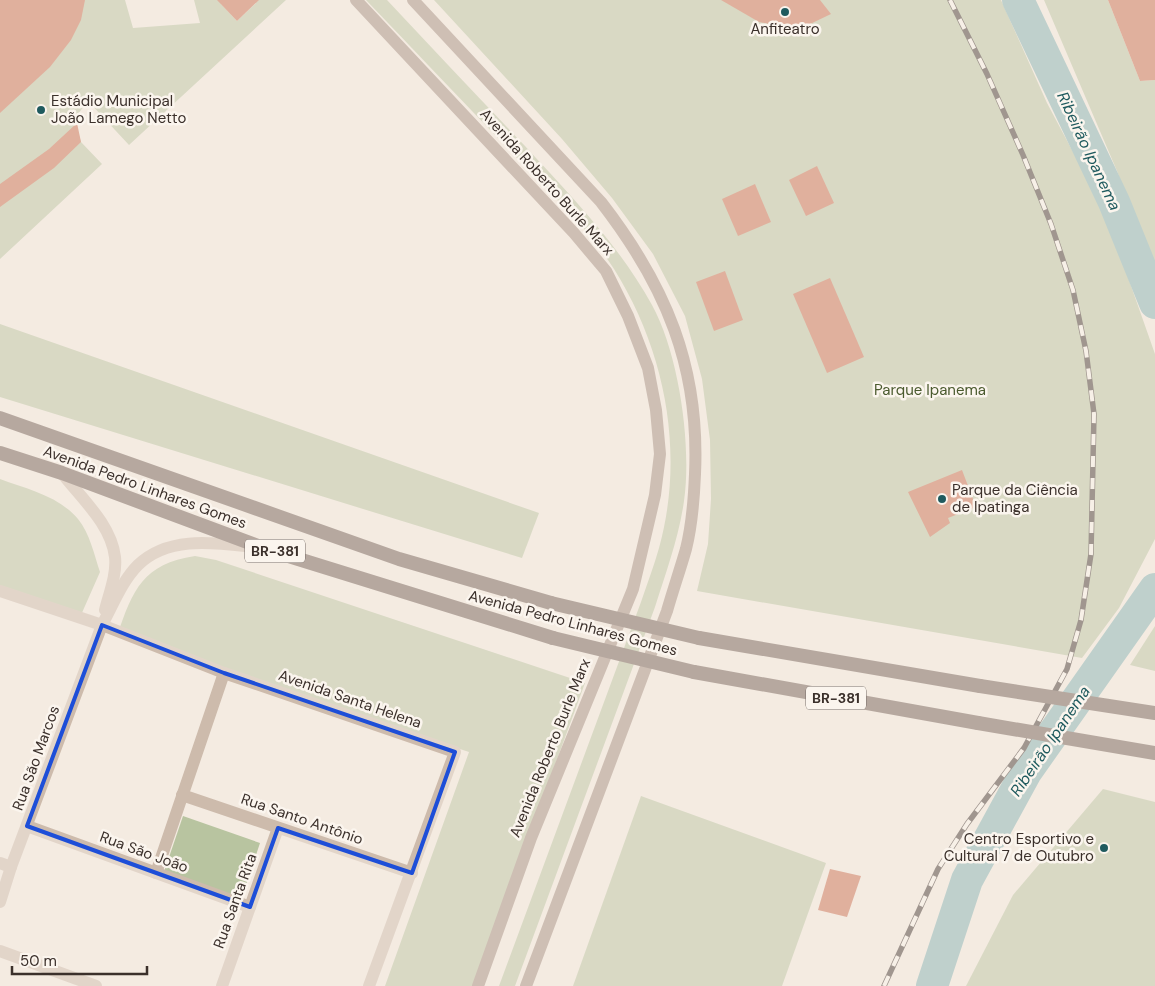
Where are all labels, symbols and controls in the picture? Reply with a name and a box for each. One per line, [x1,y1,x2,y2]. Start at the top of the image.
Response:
marker: Anfiteatro [779,6,791,18]
place label: Anfiteatro [750,19,820,39]
water label: Ribeirão Ipanema [1052,88,1126,214]
place label: Estádio Municipal João Lamego Netto [51,91,186,128]
marker: Estádio Municipal João Lamego Netto [35,104,47,116]
street label: Avenida Roberto Burle Marx [476,104,619,260]
park label: Parque Ipanema [874,380,986,400]
street label: Avenida Pedro Linhares Gomes [40,441,250,533]
place label: Parque da Ciência de Ipatinga [952,480,1078,517]
marker: Parque da Ciência de Ipatinga [936,493,948,505]
road number: BR-381 [245,540,305,562]
street label: Avenida Pedro Linhares Gomes [466,585,680,661]
street label: Avenida Roberto Burle Marx [505,655,595,840]
street label: Avenida Santa Helena [276,665,424,733]
water label: Ribeirão Ipanema [1005,682,1095,800]
road number: BR-381 [806,686,866,710]
street label: Rua São Marcos [8,703,64,813]
street label: Rua Santo Antônio [238,789,366,849]
street label: Rua São João [97,827,191,877]
place label: Centro Esportivo e Cultural 7 de Outubro [944,829,1094,866]
marker: Centro Esportivo e Cultural 7 de Outubro [1098,842,1110,854]
street label: Rua Santa Rita [209,851,261,951]
scale bar [12,944,148,976]
text: 50 m [20,951,57,971]

